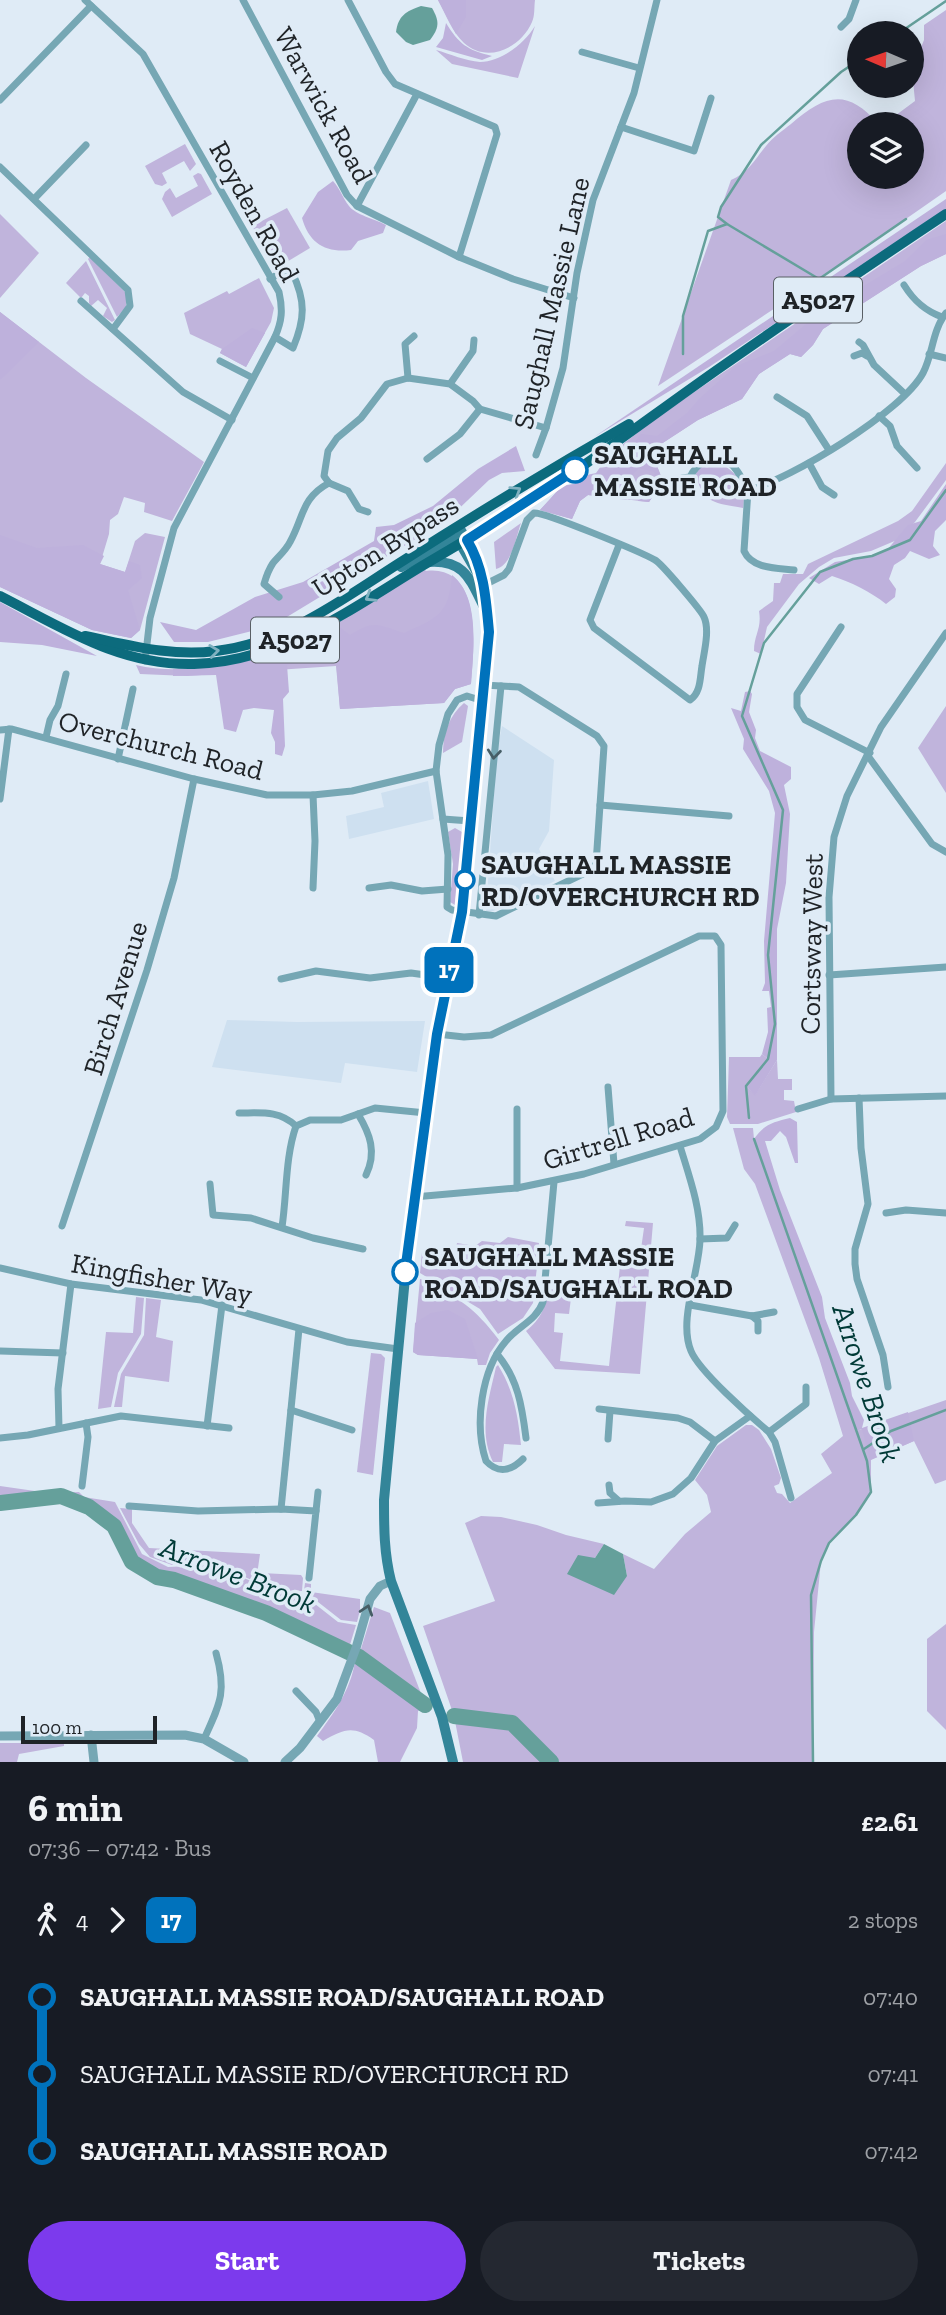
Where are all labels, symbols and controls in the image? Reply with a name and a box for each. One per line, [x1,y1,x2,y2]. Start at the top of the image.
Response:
street label: Warwick Road [267,21,380,189]
north arrow [847,21,924,98]
map controls [847,21,924,189]
button: layers [847,112,924,189]
street label: Royden Road [202,135,307,287]
street label: Saughall Massie Lane [506,174,597,432]
road number: A5027 [774,278,862,322]
place label: SAUGHALL MASSIE ROAD [594,438,777,503]
marker: SAUGHALL MASSIE ROAD [562,457,588,483]
one-way arrow [509,486,522,499]
street label: Upton Bypass [306,488,465,605]
one-way arrow [364,589,377,602]
road number: A5027 [251,618,339,662]
one-way arrow [208,644,220,659]
street label: Overchurch Road [55,704,267,787]
one-way arrow [487,749,502,760]
place label: SAUGHALL MASSIE RD/OVERCHURCH RD [481,848,760,913]
street label: Cortsway West [793,853,830,1035]
marker: SAUGHALL MASSIE RD/OVERCHURCH RD [455,870,475,890]
street label: Birch Avenue [76,917,155,1079]
line badge: 17 [418,947,480,993]
text: 17 [438,955,460,984]
street label: Girtrell Road [539,1100,697,1177]
place label: SAUGHALL MASSIE ROAD/SAUGHALL ROAD [424,1240,733,1305]
street label: Kingfisher Way [69,1246,256,1311]
marker: SAUGHALL MASSIE ROAD/SAUGHALL ROAD [392,1259,418,1285]
water label: Arrowe Brook [824,1298,910,1467]
water label: Arrowe Brook [154,1528,321,1621]
one-way arrow [359,1604,373,1616]
scale bar [21,1713,158,1745]
text: 100 m [32,1716,82,1739]
text: 6 min [28,1785,123,1831]
text: £2.61 [861,1806,918,1838]
text: 07:36 – 07:42 · Bus [28,1834,211,1862]
icon: walk [28,1901,66,1939]
icon: forward [98,1901,136,1939]
text: 17 [160,1905,182,1934]
text: 4 [76,1906,88,1934]
text: 2 stops [848,1906,918,1934]
text: SAUGHALL MASSIE ROAD/SAUGHALL ROAD [80,1981,604,2013]
text: 07:40 [863,1983,918,2011]
text: SAUGHALL MASSIE RD/OVERCHURCH RD [80,2058,569,2090]
text: 07:41 [868,2060,918,2088]
text: SAUGHALL MASSIE ROAD [80,2135,387,2167]
text: 07:42 [865,2137,918,2165]
button: Start [28,2221,466,2301]
button: Tickets [480,2221,918,2301]

